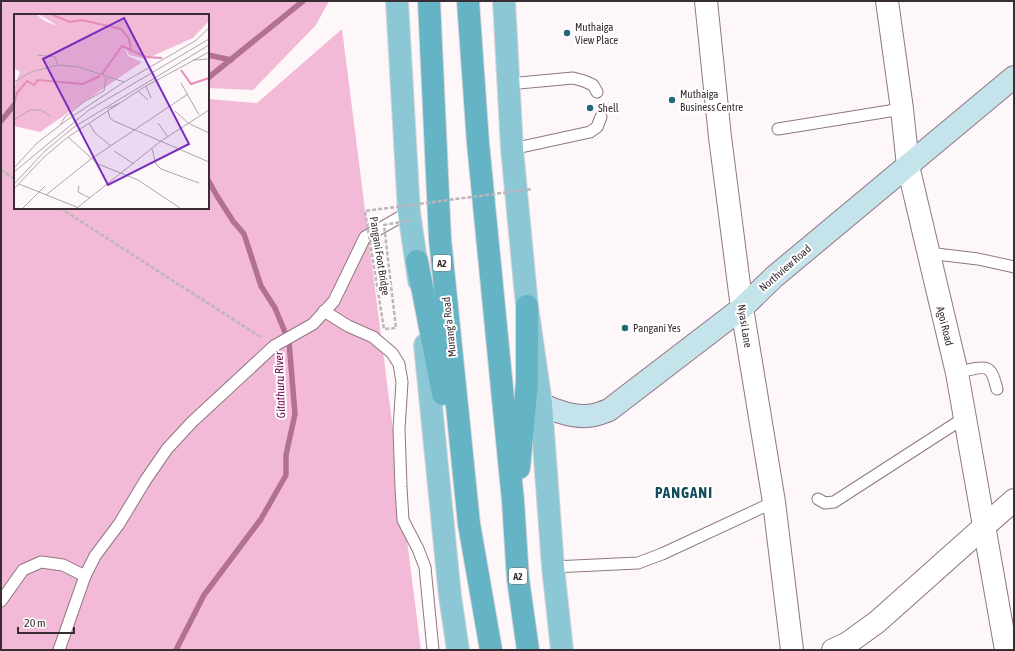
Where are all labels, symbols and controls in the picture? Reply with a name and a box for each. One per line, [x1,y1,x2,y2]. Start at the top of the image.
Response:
inset map [14,14,209,209]
place label: Muthaiga View Place [575,21,618,46]
marker: Muthaiga View Place [562,28,572,38]
place label: Muthaiga Business Centre [680,88,743,113]
marker: Muthaiga Business Centre [667,95,677,105]
place label: Shell [598,102,619,114]
marker: Shell [585,103,595,113]
street label: Pangani Foot Bridge [368,216,392,296]
street label: Northview Road [757,242,813,294]
road number: A2 [433,255,451,271]
street label: Murang'a Road [440,296,458,358]
street label: Nyasi Lane [736,304,754,348]
street label: Agoi Road [934,305,956,347]
place label: Pangani Yes [633,322,681,334]
marker: Pangani Yes [620,323,630,333]
water label: Gitathuru River [272,351,288,419]
district label: PANGANI [655,484,713,501]
road number: A2 [509,568,527,584]
scale bar [18,609,74,635]
text: 20 m [24,616,46,630]

